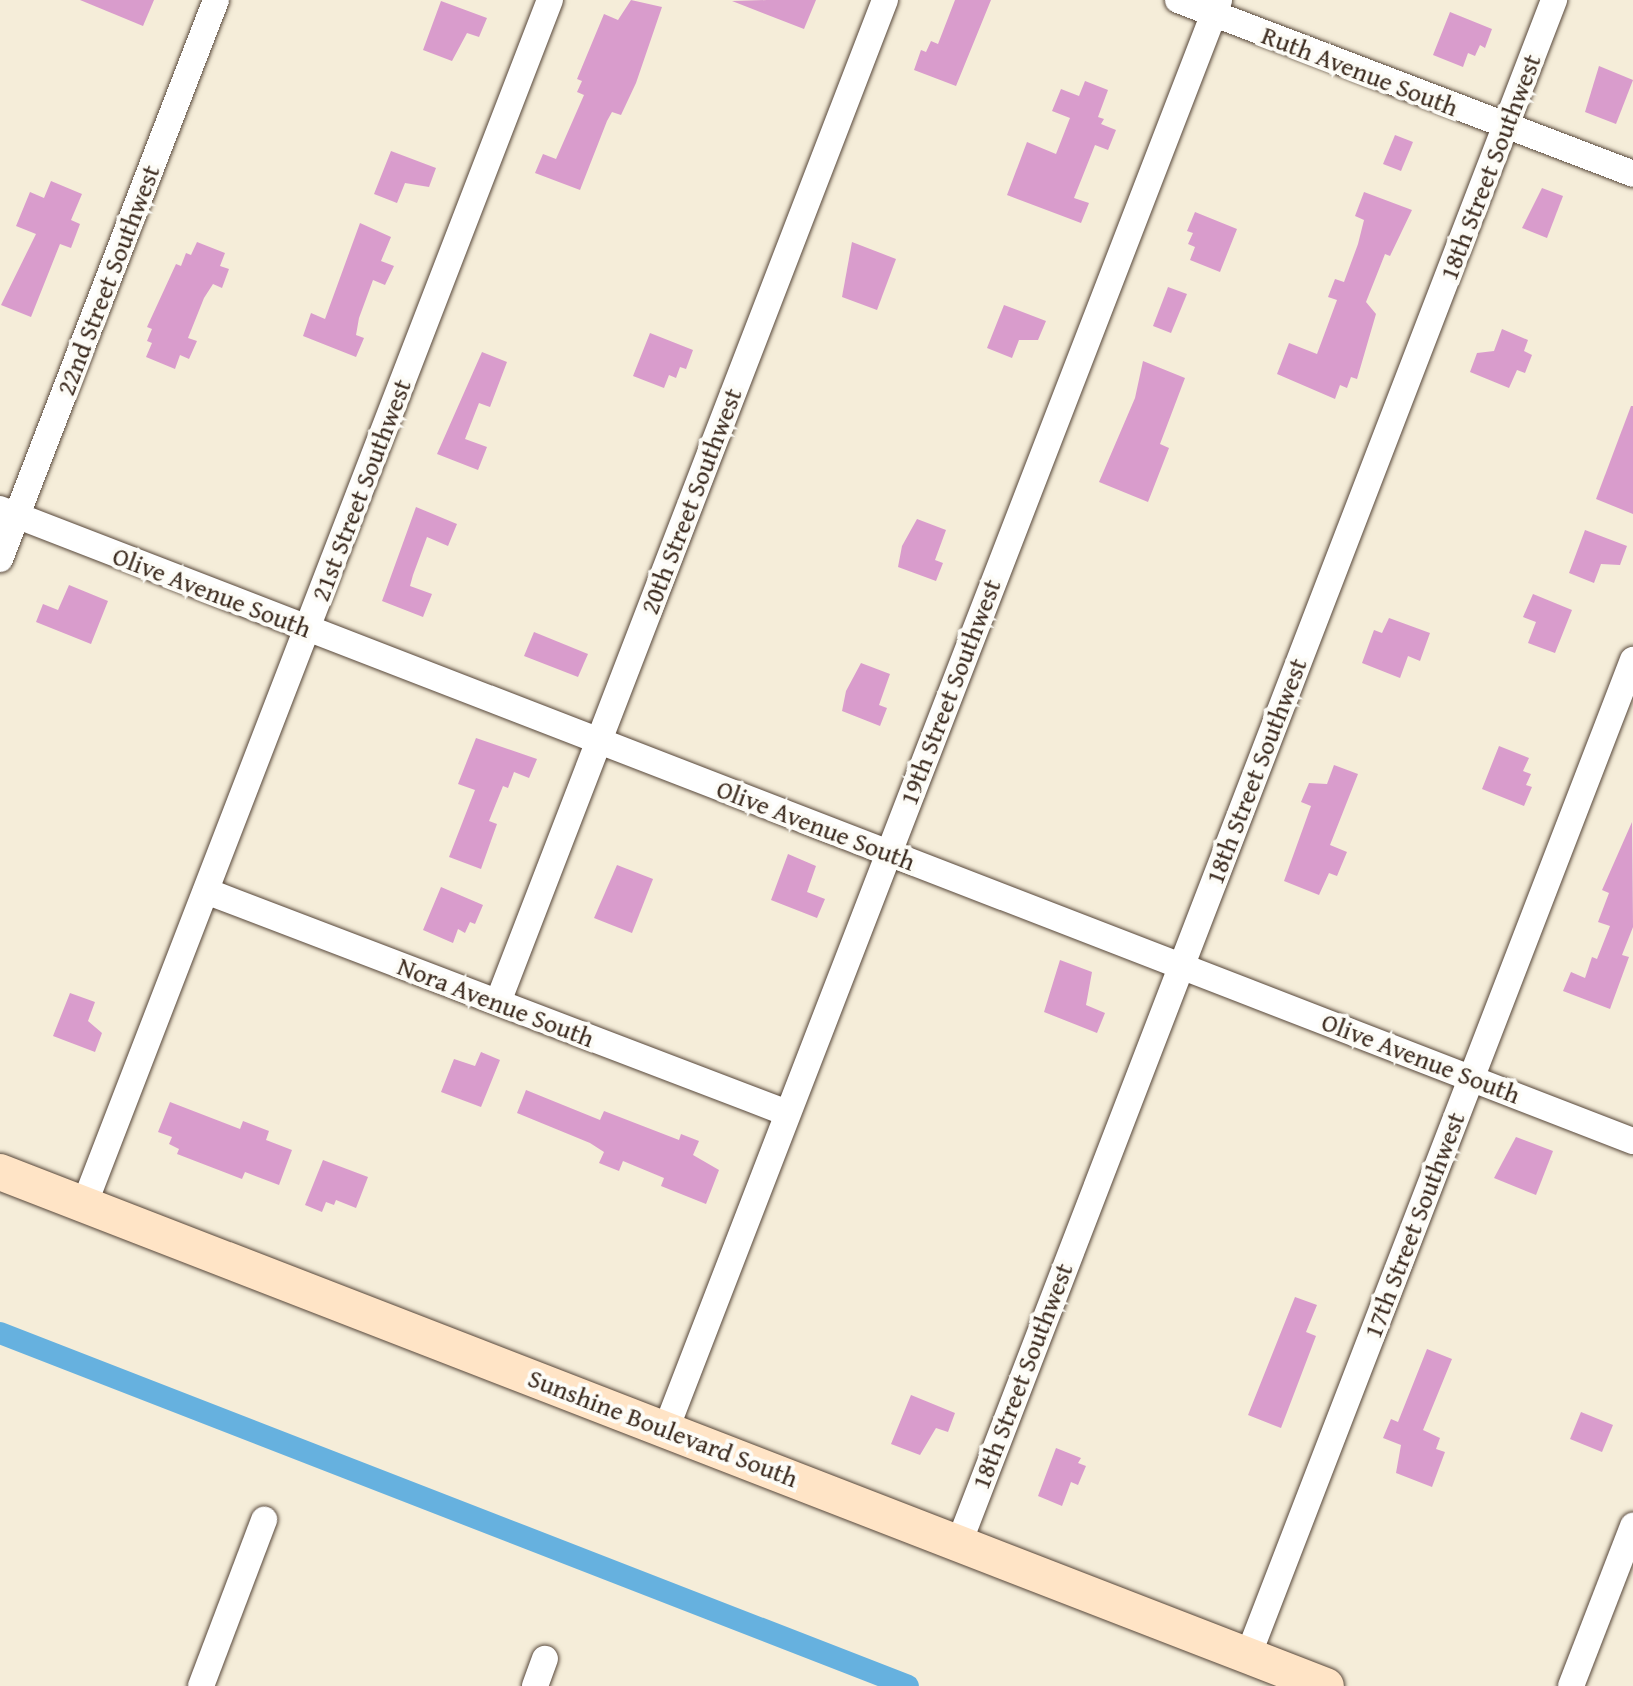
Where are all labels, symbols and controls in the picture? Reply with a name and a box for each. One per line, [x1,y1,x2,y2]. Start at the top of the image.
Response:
street label: Ruth Avenue South [1257,19,1463,123]
street label: 18th Street Southwest [1433,50,1547,284]
street label: 22nd Street Southwest [50,160,166,400]
street label: 21st Street Southwest [304,375,418,605]
street label: 20th Street Southwest [634,384,748,618]
street label: Olive Avenue South [108,540,316,644]
street label: 19th Street Southwest [893,575,1007,809]
street label: 18th Street Southwest [1199,654,1313,888]
street label: Olive Avenue South [712,773,920,877]
street label: Nora Avenue South [393,950,599,1054]
street label: Olive Avenue South [1317,1006,1525,1110]
street label: 17th Street Southwest [1357,1108,1471,1342]
street label: 18th Street Southwest [965,1259,1079,1493]
street label: Sunshine Boulevard South [524,1362,802,1494]

